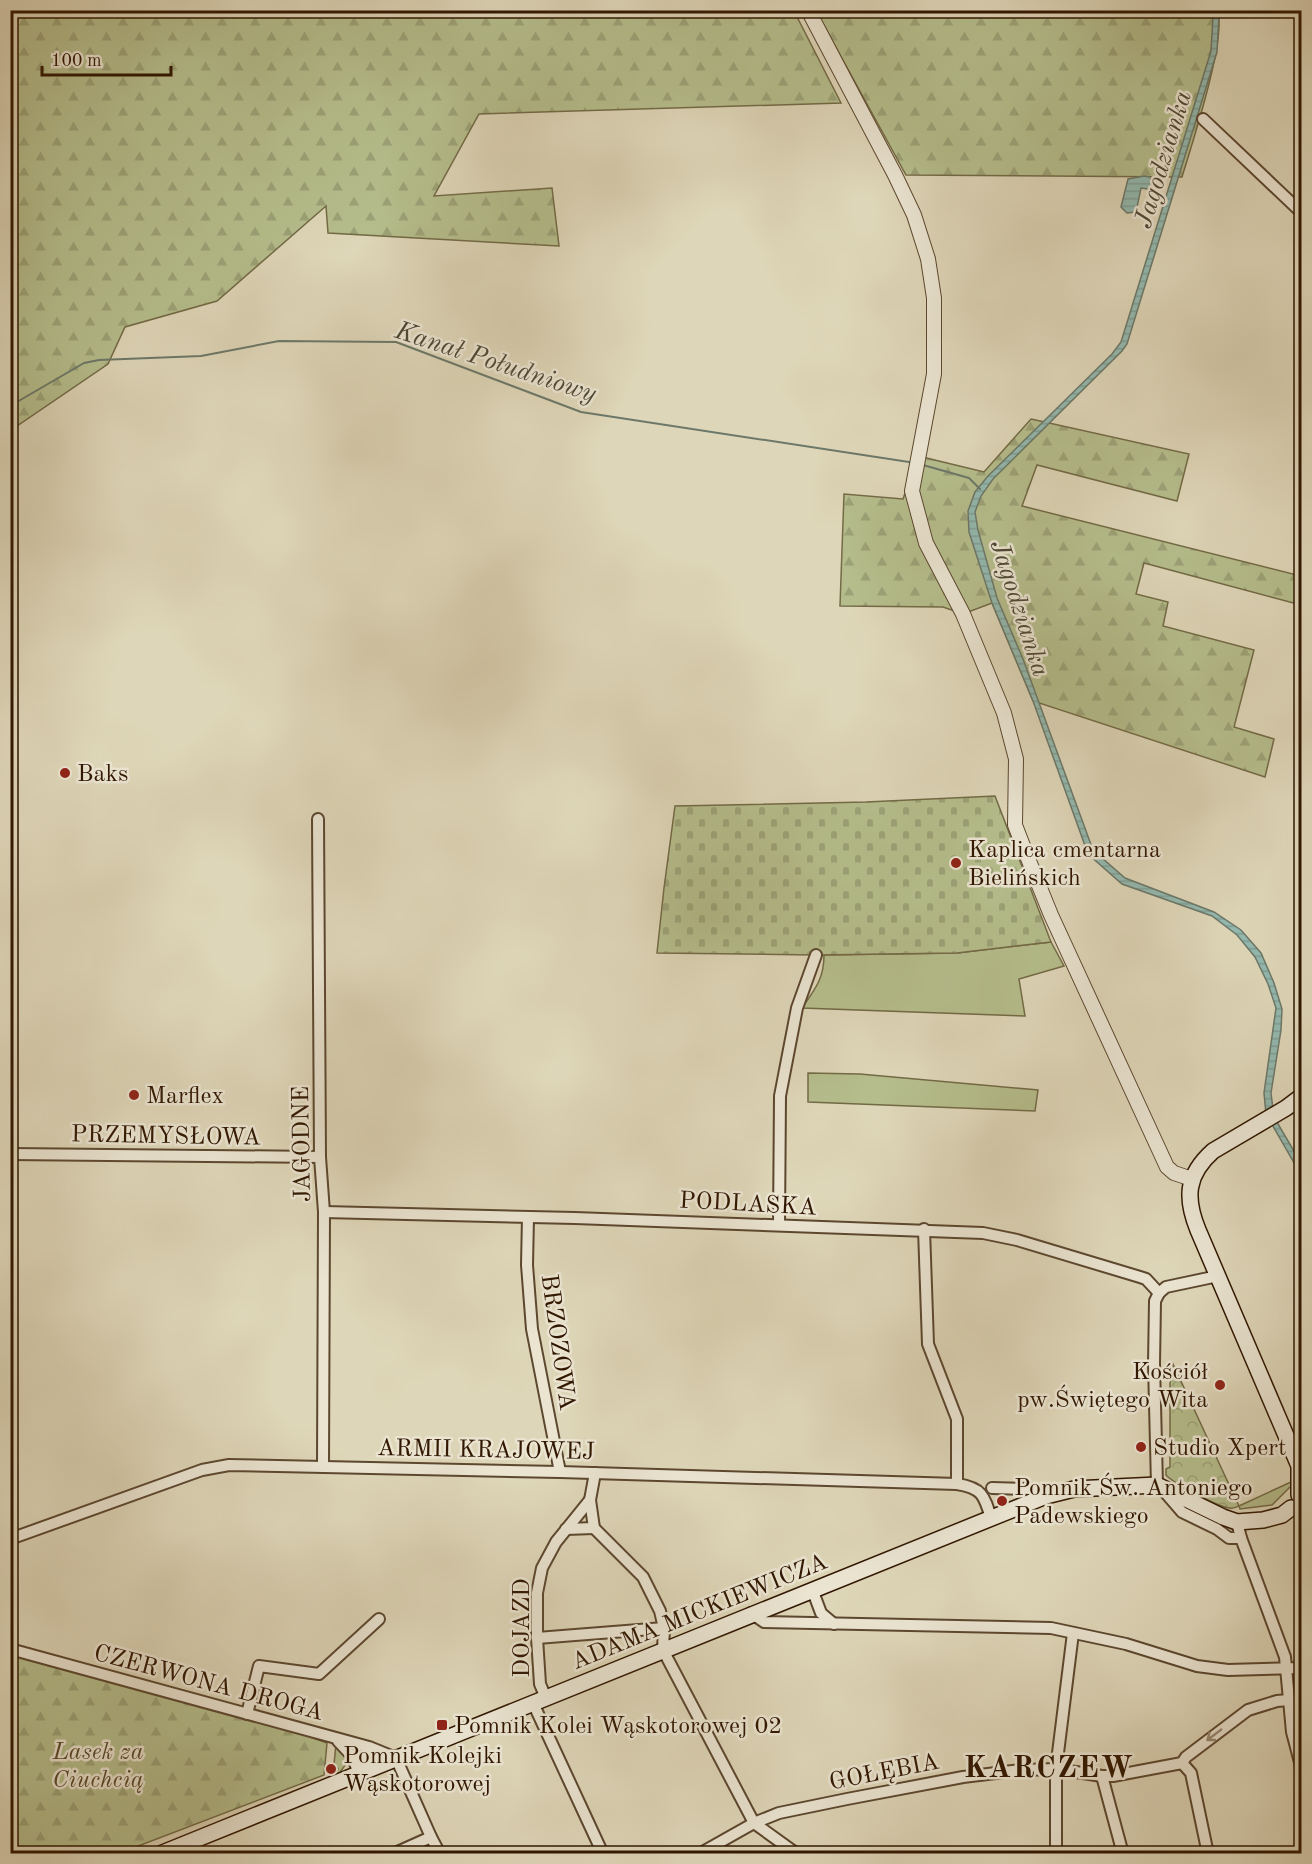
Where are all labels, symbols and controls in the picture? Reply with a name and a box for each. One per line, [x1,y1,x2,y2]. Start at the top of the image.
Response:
scale bar [42,39,171,77]
text: 100 m [51,52,102,70]
water label: Jagodzianka [1131,88,1197,231]
water label: Kanał Południowy [391,318,600,408]
water label: Jagodzianka [985,537,1053,680]
place label: Baks [77,763,128,787]
marker: Baks [58,766,72,780]
place label: Kaplica cmentarna Bielińskich [968,839,1161,891]
marker: Kaplica cmentarna Bielińskich [949,856,963,870]
place label: Marflex [146,1085,224,1109]
street label: JAGODNE [290,1086,316,1202]
marker: Marflex [127,1088,141,1102]
street label: PRZEMYSŁOWA [71,1123,261,1151]
street label: PODLASKA [679,1189,817,1221]
street label: BRZOZOWA [536,1273,578,1412]
place label: Kościół pw.Świętego Wita [1017,1361,1208,1413]
marker: Kościół pw.Świętego Wita [1213,1378,1227,1392]
street label: ARMII KRAJOWEJ [377,1437,595,1465]
place label: Studio Xpert [1153,1437,1286,1461]
marker: Studio Xpert [1134,1440,1148,1454]
place label: Pomnik Św. Antoniego Padewskiego [1014,1472,1253,1529]
marker: Pomnik Św. Antoniego Padewskiego [995,1494,1009,1508]
street label: ADAMA MICKIEWICZA [568,1550,831,1675]
street label: DOJAZD [511,1578,535,1678]
street label: CZERWONA DROGA [91,1642,326,1726]
place label: Pomnik Kolei Wąskotorowej 02 [454,1715,782,1739]
marker: Pomnik Kolei Wąskotorowej 02 [435,1718,449,1732]
one-way arrow [1206,1729,1222,1742]
park label: Lasek za Ciuchcią [51,1741,144,1793]
place label: Pomnik Kolejki Wąskotorowej [343,1745,502,1797]
street label: GOŁĘBIA [827,1751,941,1795]
district label: KARCZEW [964,1754,1134,1784]
marker: Pomnik Kolejki Wąskotorowej [324,1762,338,1776]

